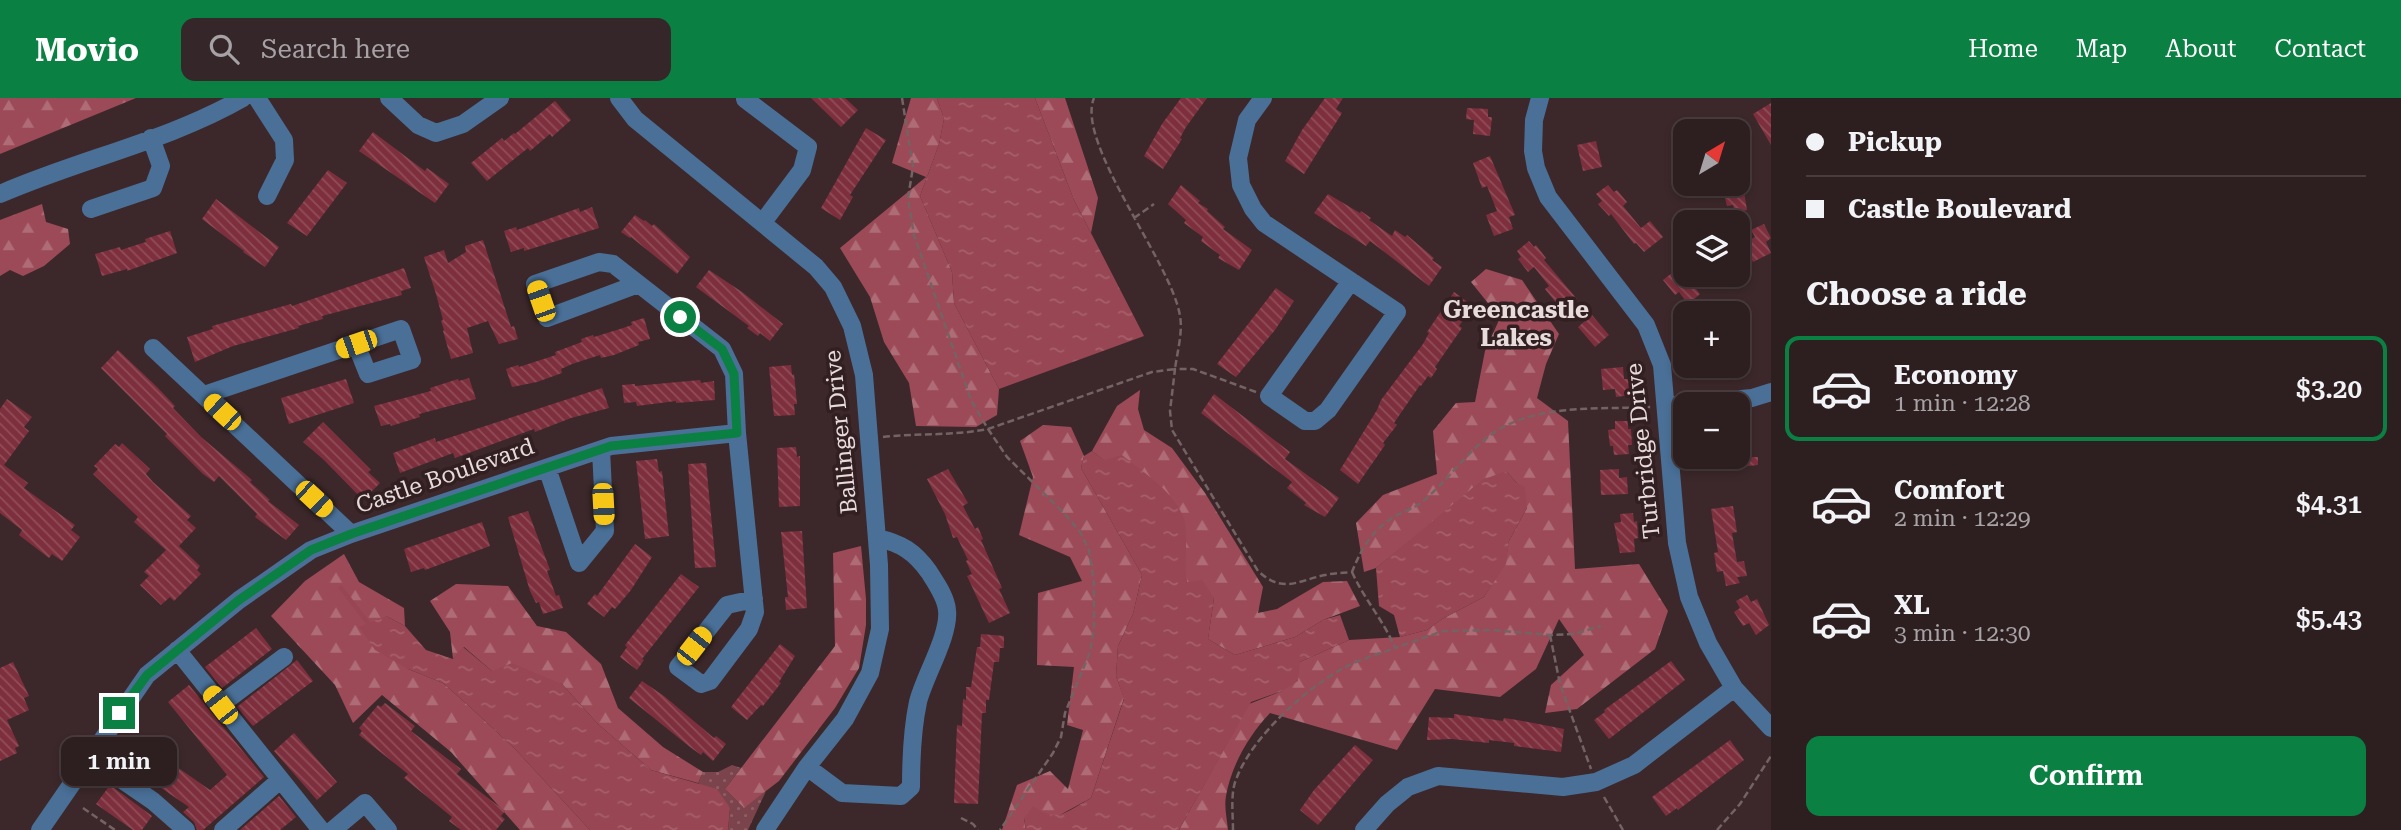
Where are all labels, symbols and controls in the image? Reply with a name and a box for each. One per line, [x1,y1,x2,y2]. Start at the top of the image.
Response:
search box [181,18,671,81]
text: Movio [35,30,139,69]
icon: search [205,30,243,68]
text: Search here [261,34,410,64]
text: Home [1968,35,2038,63]
text: Map [2076,35,2127,63]
text: About [2165,35,2236,63]
text: Contact [2274,35,2366,63]
north arrow [1673,119,1750,196]
map controls [1673,119,1750,469]
text: Pickup [1848,127,1942,157]
text: Castle Boulevard [1848,194,2071,224]
button: layers [1673,210,1750,287]
text: Choose a ride [1806,275,2027,313]
car [525,278,558,324]
district label: Greencastle Lakes [1443,296,1589,352]
route start [664,301,696,333]
button: + [1673,301,1750,378]
car [333,327,380,361]
street label: Ballinger Drive [819,349,863,515]
icon: car [1810,357,1873,420]
text: Economy [1894,360,2017,390]
street label: Turbridge Drive [1620,362,1666,540]
text: $3.20 [2296,374,2362,404]
car [200,390,245,434]
text: 1 min · 12:28 [1894,390,2031,417]
button: − [1673,392,1750,469]
street label: Castle Boulevard [352,433,538,519]
icon: car [1810,472,1873,535]
text: Comfort [1894,475,2004,505]
car [292,477,337,521]
car [592,482,615,526]
text: $4.31 [2296,489,2362,519]
text: 2 min · 12:29 [1894,505,2031,532]
icon: car [1810,587,1873,650]
text: XL [1894,590,1930,620]
text: $5.43 [2296,604,2362,634]
text: 3 min · 12:30 [1894,620,2031,647]
car [673,623,716,669]
car [199,682,242,728]
route end [103,697,135,729]
button: Confirm [1806,736,2366,816]
callout: 1 min [61,738,177,786]
text: 1 min [87,748,151,775]

